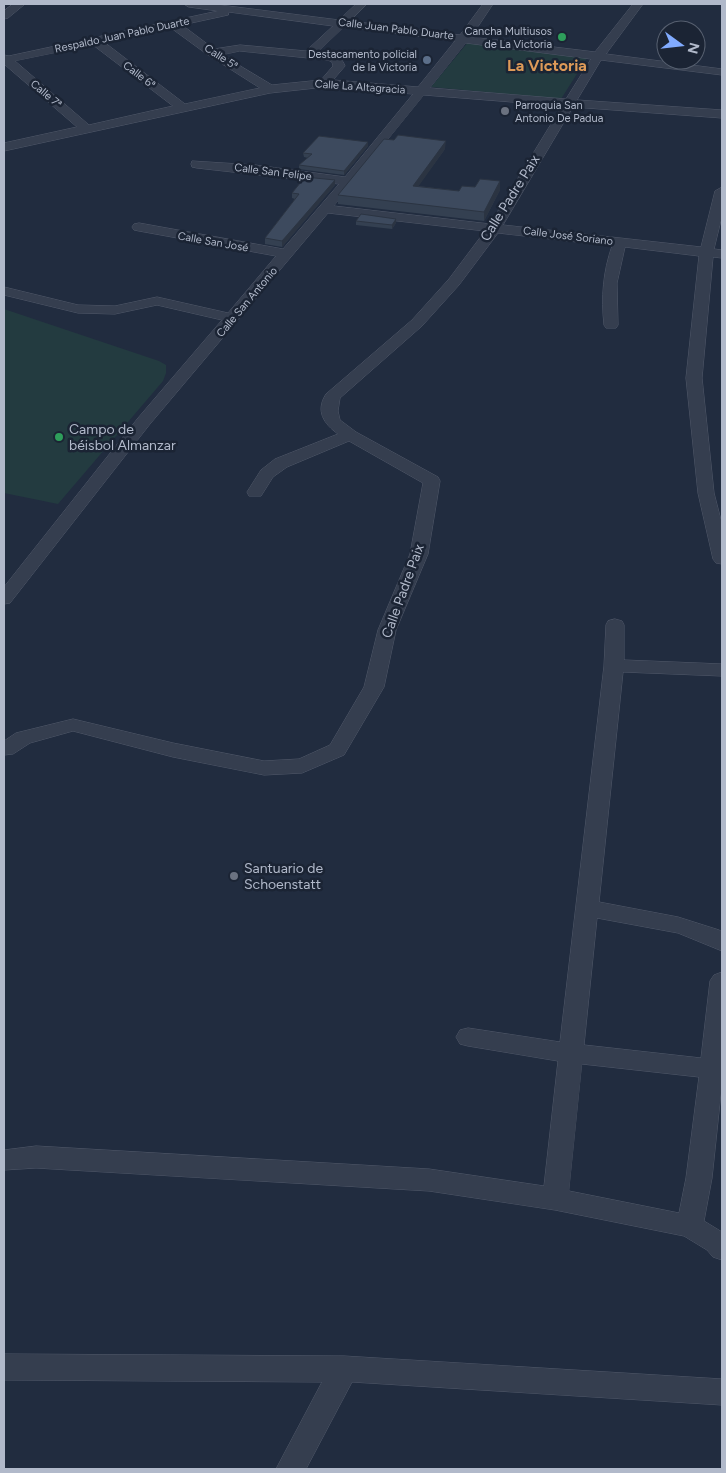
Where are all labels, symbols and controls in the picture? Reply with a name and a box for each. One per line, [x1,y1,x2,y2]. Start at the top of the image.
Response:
street label: Respaldo Juan Pablo Duarte [53,14,191,56]
street label: Calle Juan Pablo Duarte [337,15,455,43]
north arrow [656,20,706,70]
place label: Cancha Multiusos de La Victoria [465,25,552,51]
marker: Cancha Multiusos de La Victoria [556,31,568,43]
street label: Calle 5ª [202,41,240,73]
text: N [683,41,703,56]
place label: Destacamento policial de la Victoria [308,48,417,74]
marker: Destacamento policial de la Victoria [421,54,433,66]
district label: La Victoria [507,56,587,75]
street label: Calle 6ª [120,59,158,92]
street label: Calle 7ª [28,77,64,111]
street label: Calle La Altagracia [314,77,406,97]
place label: Parroquia San Antonio De Padua [515,99,603,125]
marker: Parroquia San Antonio De Padua [499,105,511,117]
street label: Calle Padre Paix [477,151,544,244]
street label: Calle San Felipe [234,161,312,183]
street label: Calle José Soriano [522,224,614,248]
street label: Calle San José [177,229,249,255]
street label: Calle San Antonio [214,264,280,340]
place label: Campo de béisbol Almanzar [69,421,176,454]
marker: Campo de béisbol Almanzar [53,431,65,443]
street label: Calle Padre Paix [378,541,428,640]
place label: Santuario de Schoenstatt [244,860,324,893]
marker: Santuario de Schoenstatt [228,870,240,882]

